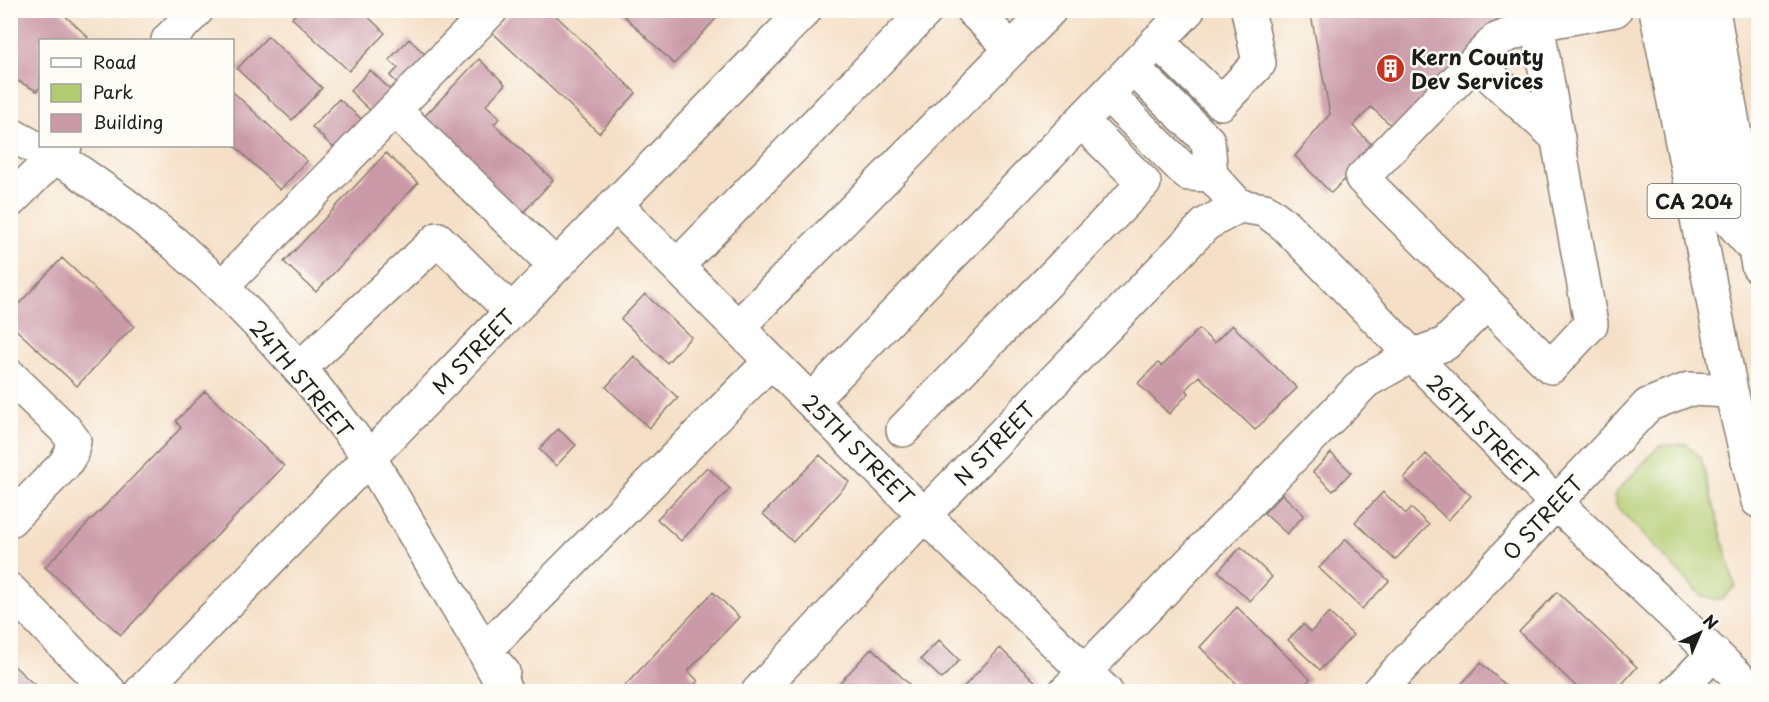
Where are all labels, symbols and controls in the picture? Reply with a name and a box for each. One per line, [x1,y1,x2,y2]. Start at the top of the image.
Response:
legend [39,39,234,147]
place label: Kern County Dev Services [1411,40,1544,96]
text: Road [93,48,137,75]
building icon: Kern County Dev Services [1374,52,1406,84]
text: Park [93,78,133,105]
text: Building [93,108,163,135]
road number: CA 204 [1648,184,1740,218]
street label: M STREET [424,301,522,401]
street label: 24TH STREET [243,312,362,445]
street label: 26TH STREET [1420,366,1546,492]
street label: 25TH STREET [796,386,922,512]
street label: N STREET [946,393,1043,492]
street label: O STREET [1494,467,1590,567]
north arrow [1670,603,1730,663]
text: N [1698,608,1724,635]

